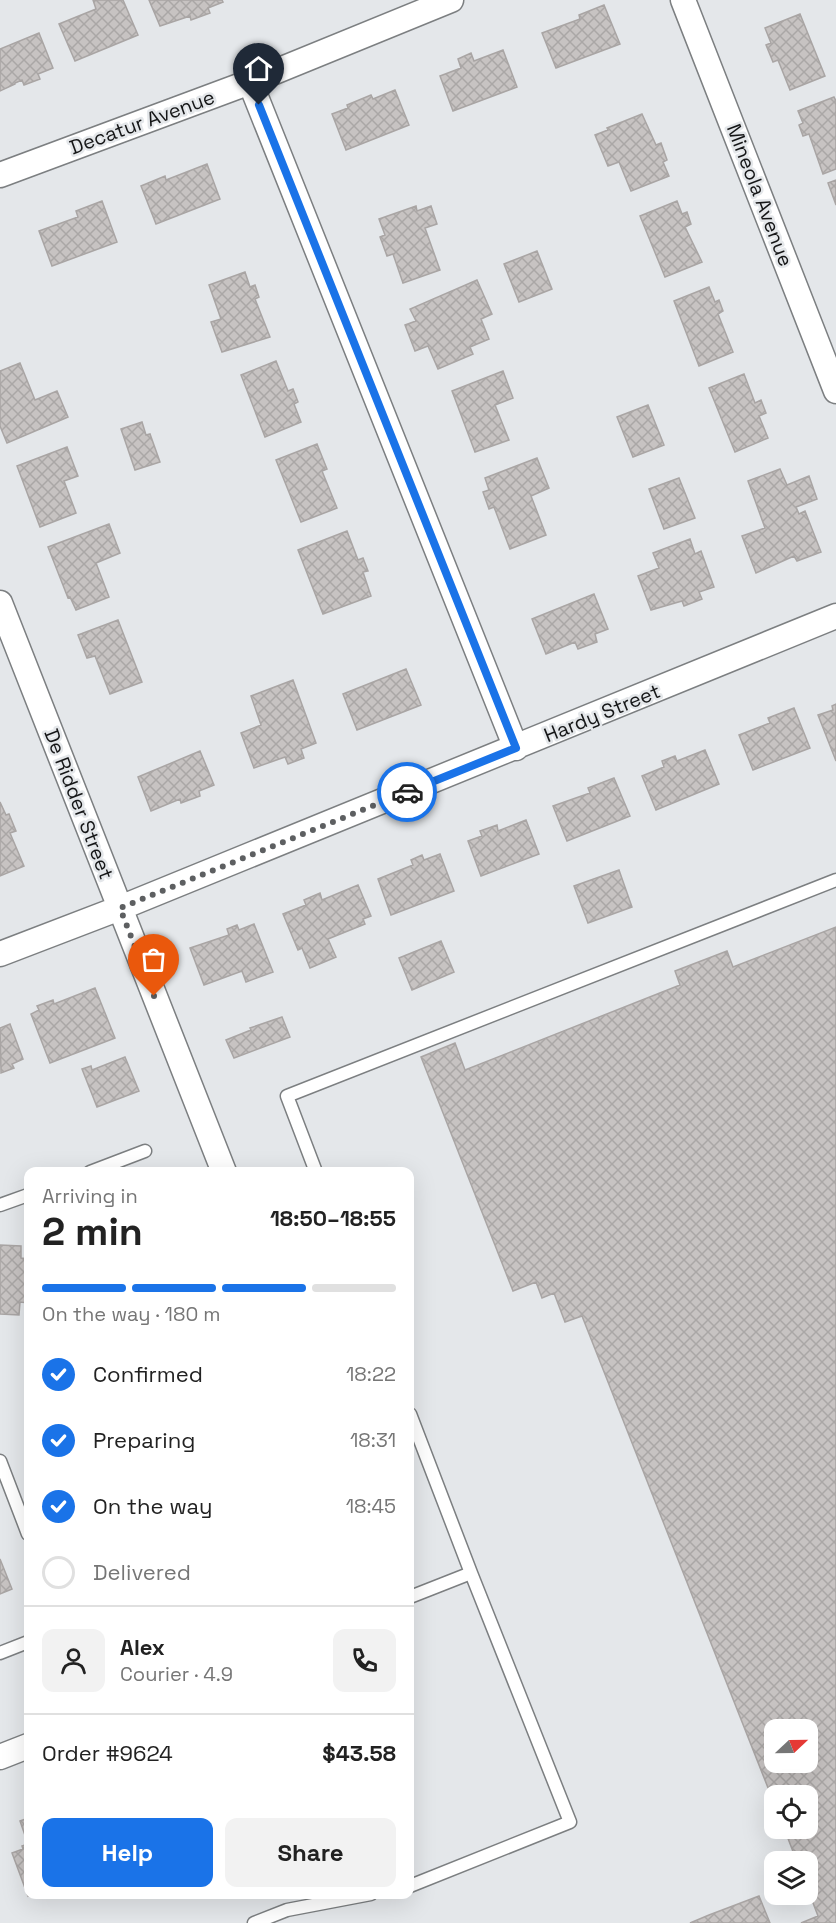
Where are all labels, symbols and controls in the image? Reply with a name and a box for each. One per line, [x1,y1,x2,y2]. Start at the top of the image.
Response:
pin [233,43,284,105]
icon: home [242,52,275,85]
street label: Decatur Avenue [66,84,218,160]
street label: Mineola Avenue [721,120,799,270]
street label: Hardy Street [540,678,664,748]
street label: De Ridder Street [38,725,120,883]
courier [377,762,437,822]
icon: car [391,776,424,809]
pin [128,934,179,996]
icon: bag [137,943,170,976]
text: Arriving in [42,1183,138,1209]
text: 18:50–18:55 [270,1204,396,1232]
text: 2 min [42,1207,143,1256]
text: On the way · 180 m [42,1301,221,1327]
icon: check [42,1358,75,1391]
text: Confirmed [93,1360,203,1388]
text: 18:22 [346,1361,396,1387]
icon: check [42,1424,75,1457]
text: Preparing [93,1426,195,1454]
text: 18:31 [350,1427,396,1453]
icon: check [42,1490,75,1523]
text: On the way [93,1492,212,1520]
text: 18:45 [346,1493,396,1519]
text: Delivered [93,1558,191,1586]
button: person [42,1629,105,1692]
button: phone [333,1629,396,1692]
text: Alex [120,1633,165,1661]
text: Courier · 4.9 [120,1661,233,1687]
north arrow [764,1719,818,1773]
map controls [764,1719,818,1905]
text: Order #9624 [42,1739,173,1767]
text: $43.58 [322,1739,396,1767]
button: locate [764,1785,818,1839]
button: Help [42,1818,213,1887]
button: Share [225,1818,396,1887]
button: layers [764,1851,818,1905]

